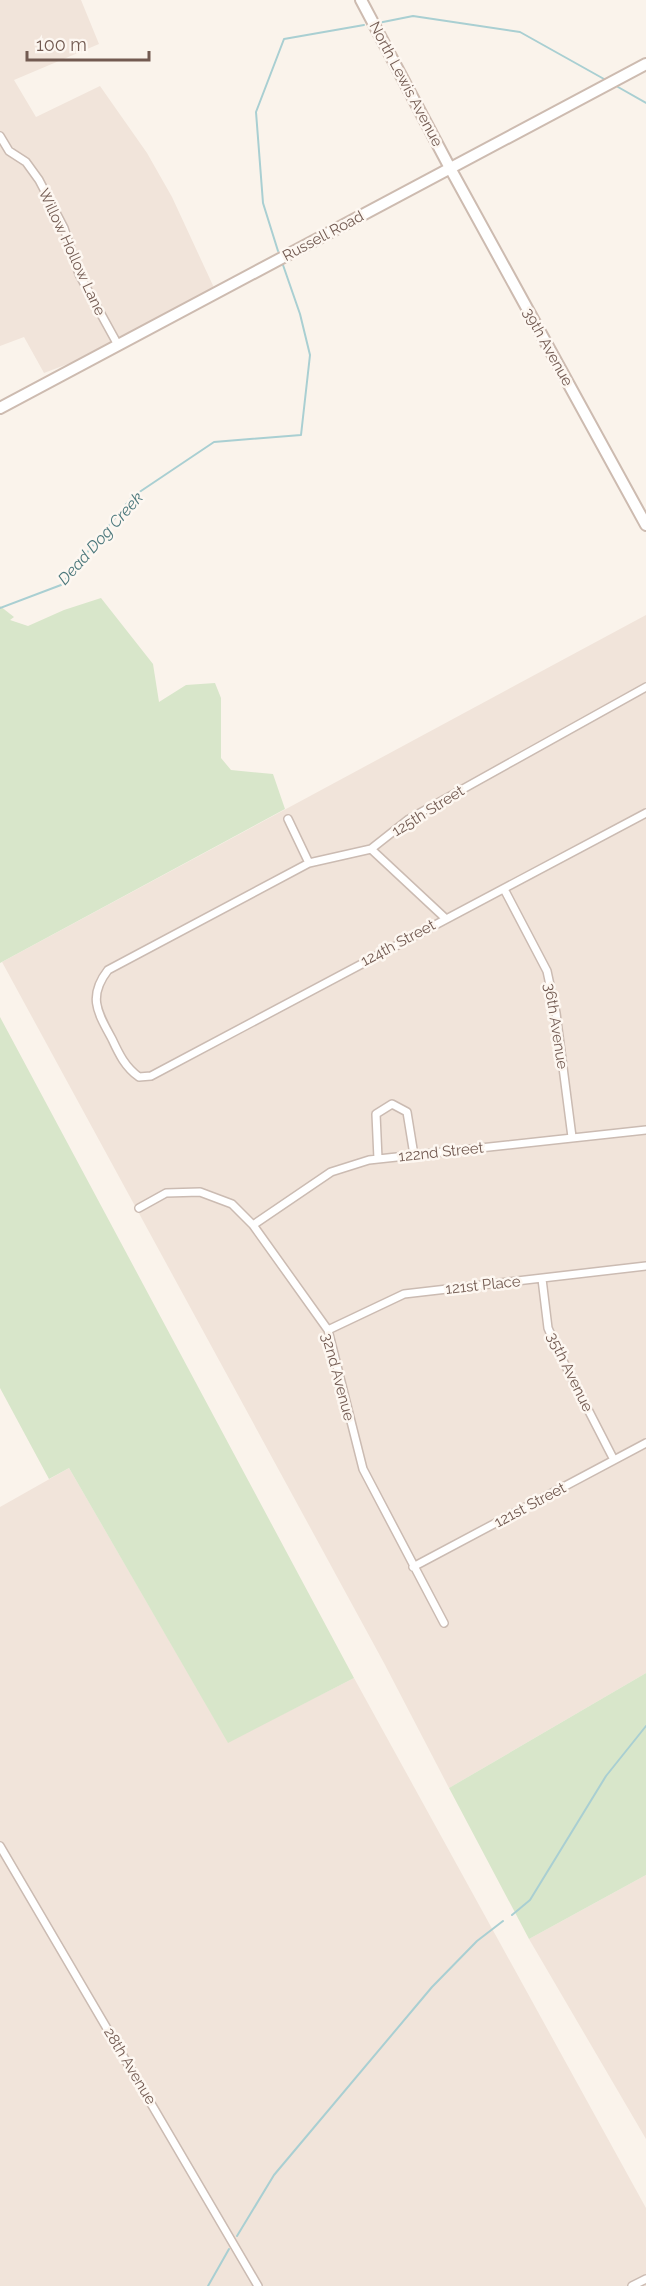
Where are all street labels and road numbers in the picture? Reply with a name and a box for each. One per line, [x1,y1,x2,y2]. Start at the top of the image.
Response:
street label: North Lewis Avenue [365,18,447,150]
street label: Willow Hollow Lane [35,186,109,319]
street label: Russell Road [279,207,367,265]
street label: 39th Avenue [519,305,577,389]
street label: 125th Street [389,782,467,840]
street label: 124th Street [358,916,438,970]
street label: 36th Avenue [540,982,572,1070]
street label: 122nd Street [398,1139,484,1165]
street label: 121st Place [445,1272,522,1298]
street label: 35th Avenue [543,1329,597,1415]
street label: 32nd Avenue [318,1331,358,1423]
street label: 121st Street [491,1479,569,1531]
street label: 28th Avenue [100,2024,160,2108]

